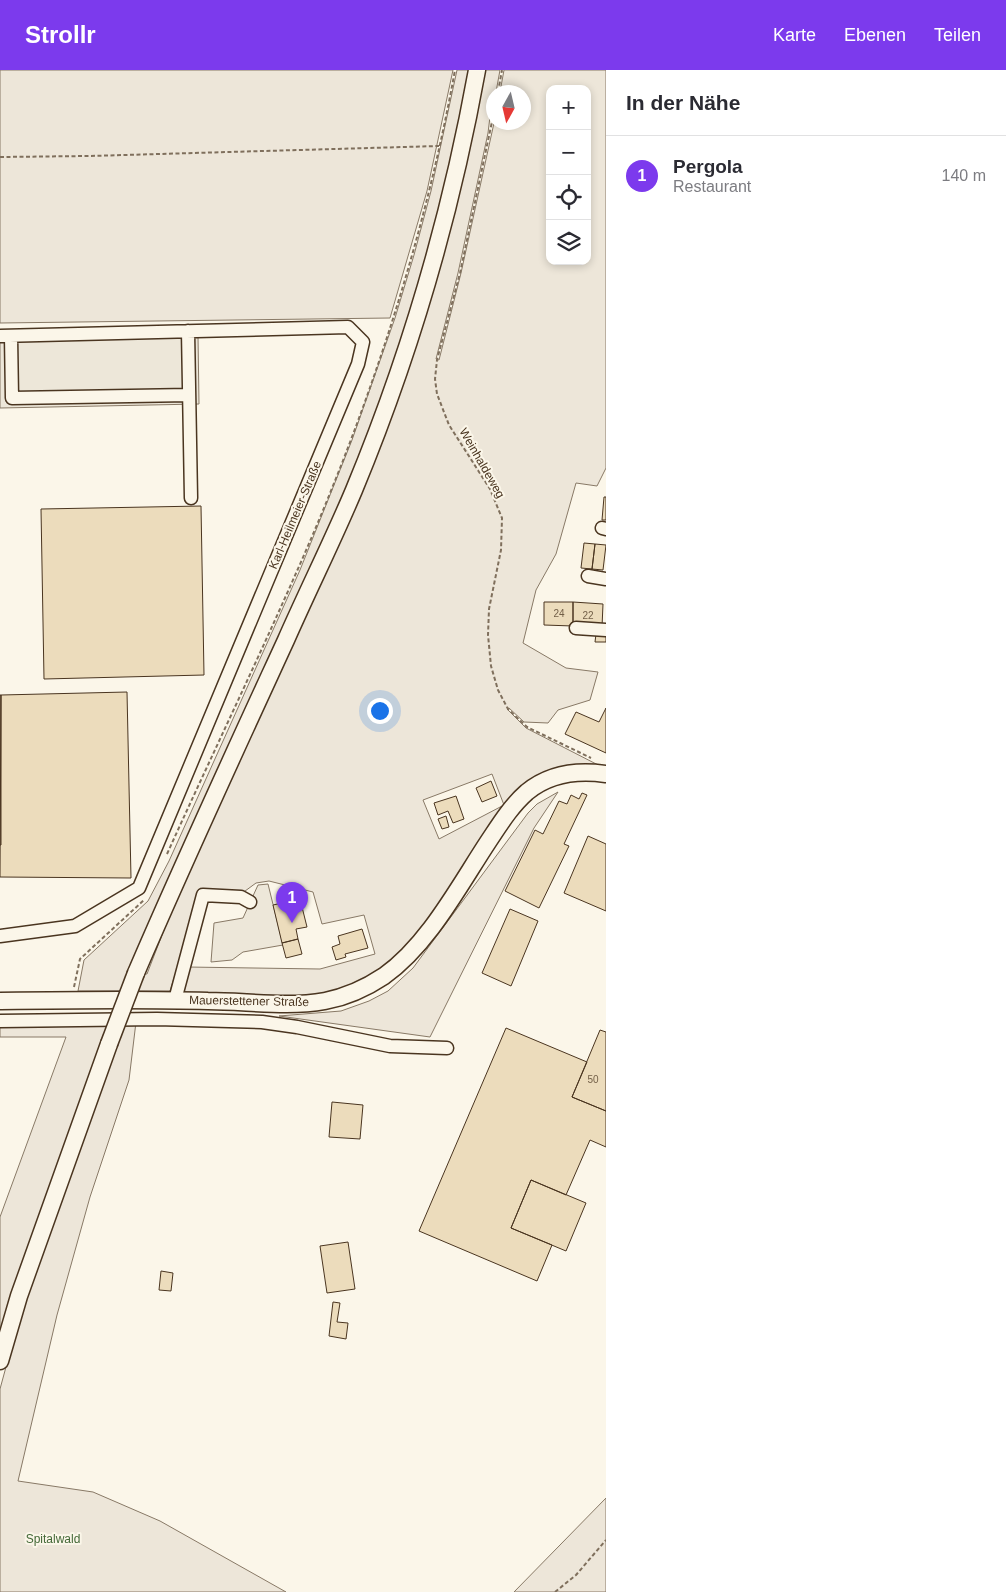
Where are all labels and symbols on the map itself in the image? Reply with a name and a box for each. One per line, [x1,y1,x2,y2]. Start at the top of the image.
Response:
north arrow [486,85,531,130]
street label: Weinhaldeweg [456,426,508,500]
street label: Karl-Heilmeier-Straße [266,459,324,571]
house number: 24 [553,608,565,619]
house number: 22 [582,610,594,621]
your location [367,698,393,724]
pin: 1 [276,882,308,923]
street label: Mauerstettener Straße [189,993,309,1009]
house number: 50 [587,1074,599,1085]
park label: Spitalwald [26,1532,80,1546]

